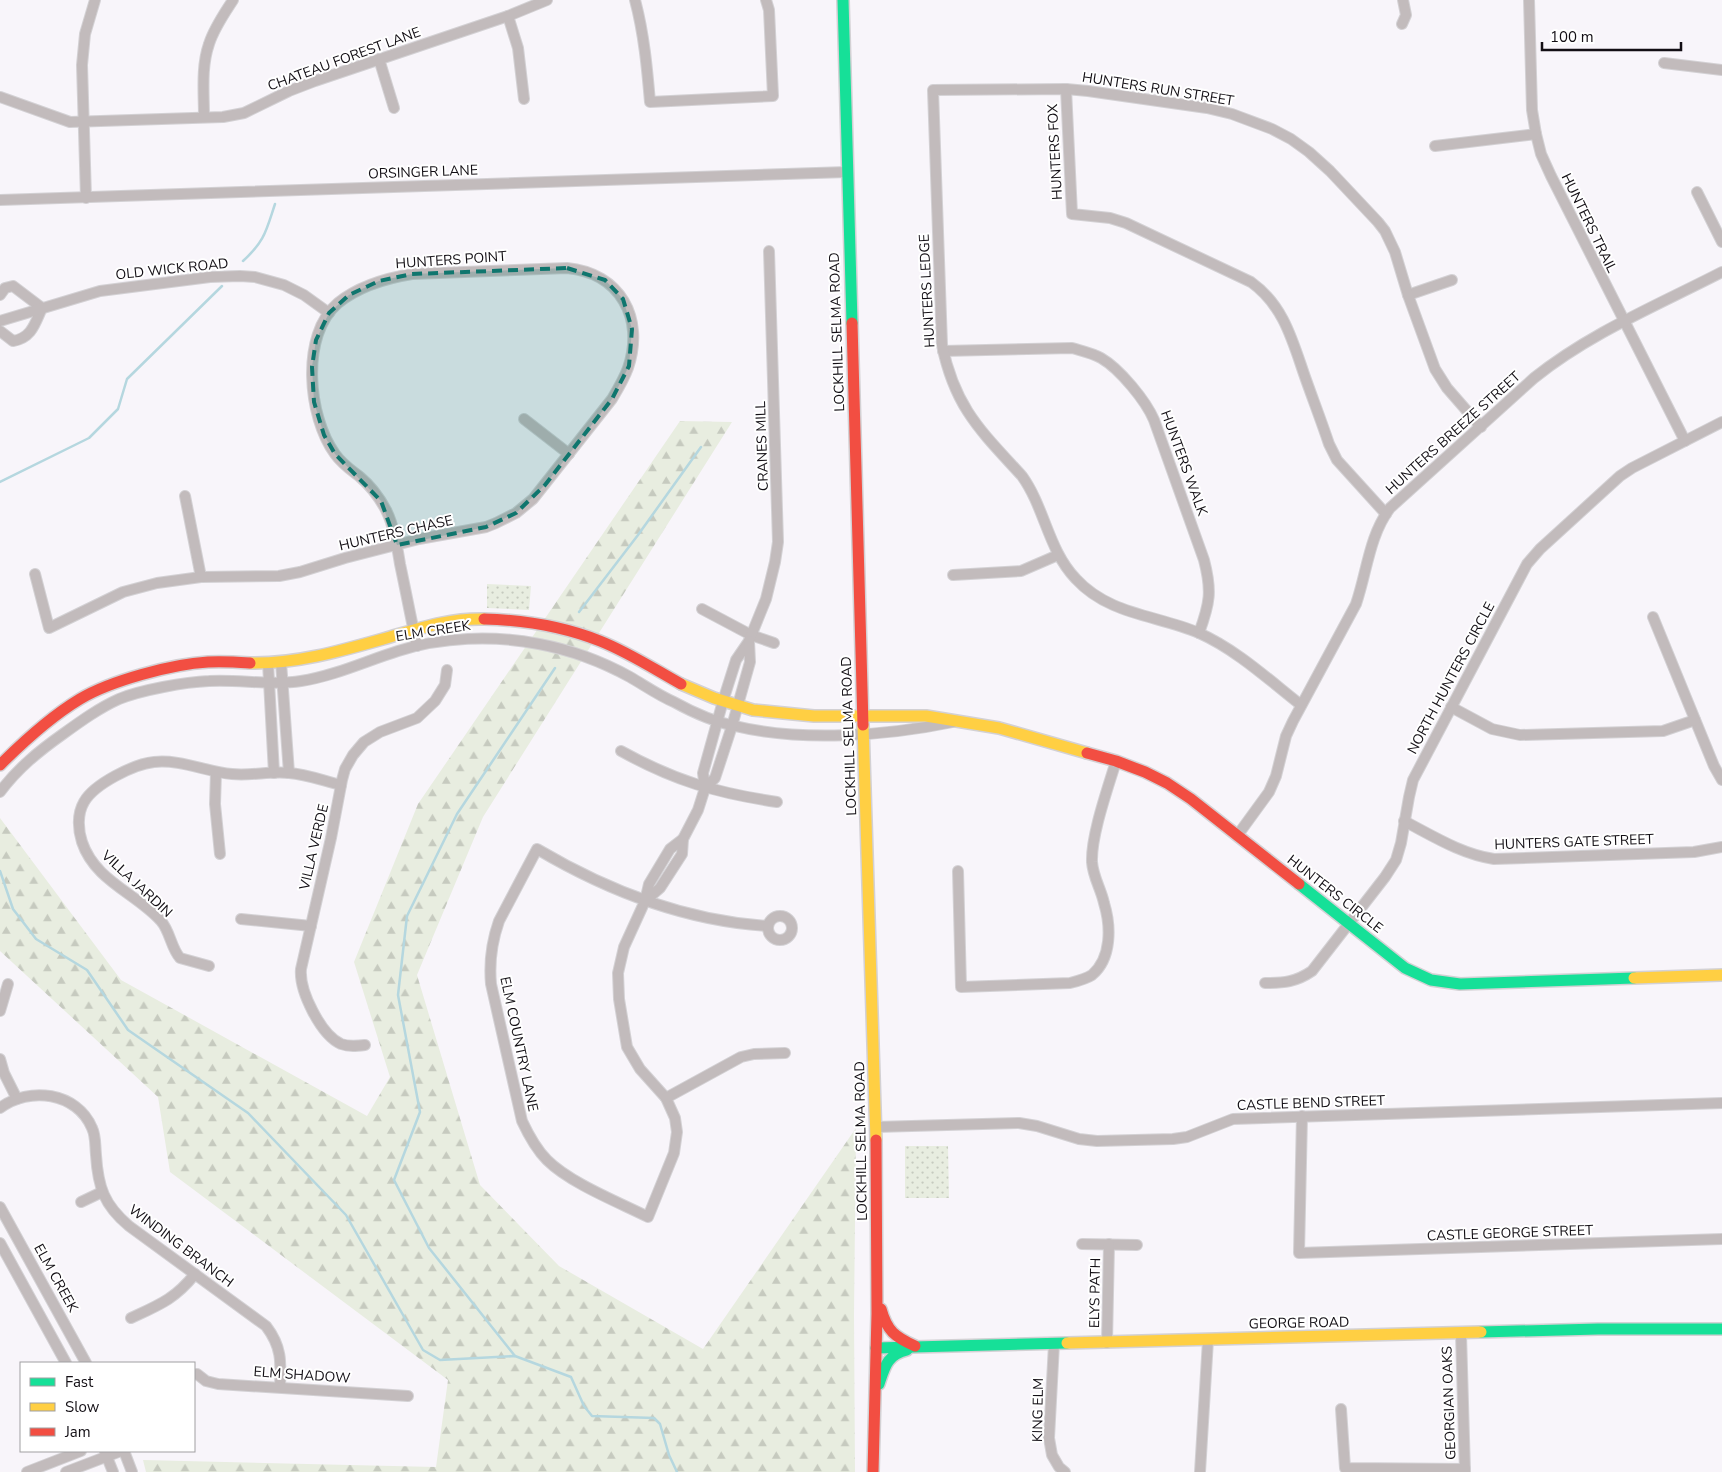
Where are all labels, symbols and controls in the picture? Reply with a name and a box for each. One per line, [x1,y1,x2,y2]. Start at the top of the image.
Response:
scale bar [1542,20,1681,52]
street label: CHATEAU FOREST LANE [265,22,423,96]
text: 100 m [1550,27,1594,47]
street label: HUNTERS RUN STREET [1081,68,1236,110]
street label: HUNTERS FOX [1043,103,1067,201]
street label: ORSINGER LANE [368,161,478,183]
street label: HUNTERS TRAIL [1557,170,1621,276]
street label: HUNTERS LEDGE [915,234,939,348]
street label: HUNTERS POINT [395,247,508,273]
street label: LOCKHILL SELMA ROAD [825,252,849,412]
street label: OLD WICK ROAD [115,254,229,284]
street label: HUNTERS BREEZE STREET [1382,367,1525,499]
street label: CRANES MILL [751,400,773,491]
street label: HUNTERS WALK [1156,408,1212,518]
street label: HUNTERS CHASE [337,511,455,555]
street label: NORTH HUNTERS CIRCLE [1403,599,1499,757]
street label: ELM CREEK [394,616,472,646]
street label: LOCKHILL SELMA ROAD [837,656,861,816]
street label: VILLA VERDE [295,802,333,893]
street label: HUNTERS GATE STREET [1494,830,1655,854]
street label: VILLA JARDIN [97,846,177,922]
street label: HUNTERS CIRCLE [1283,851,1387,937]
street label: ELM COUNTRY LANE [495,975,543,1113]
street label: LOCKHILL SELMA ROAD [850,1061,872,1221]
street label: CASTLE BEND STREET [1237,1091,1386,1115]
street label: WINDING BRANCH [125,1200,237,1292]
street label: CASTLE GEORGE STREET [1426,1221,1594,1245]
street label: ELM CREEK [29,1241,83,1316]
street label: ELYS PATH [1085,1258,1105,1328]
street label: GEORGE ROAD [1248,1313,1350,1333]
street label: GEORGIAN OAKS [1438,1345,1460,1460]
legend [20,1362,195,1452]
street label: ELM SHADOW [253,1362,352,1388]
text: Fast [65,1372,94,1392]
street label: KING ELM [1028,1378,1048,1442]
text: Slow [65,1397,100,1417]
text: Jam [64,1422,91,1442]

